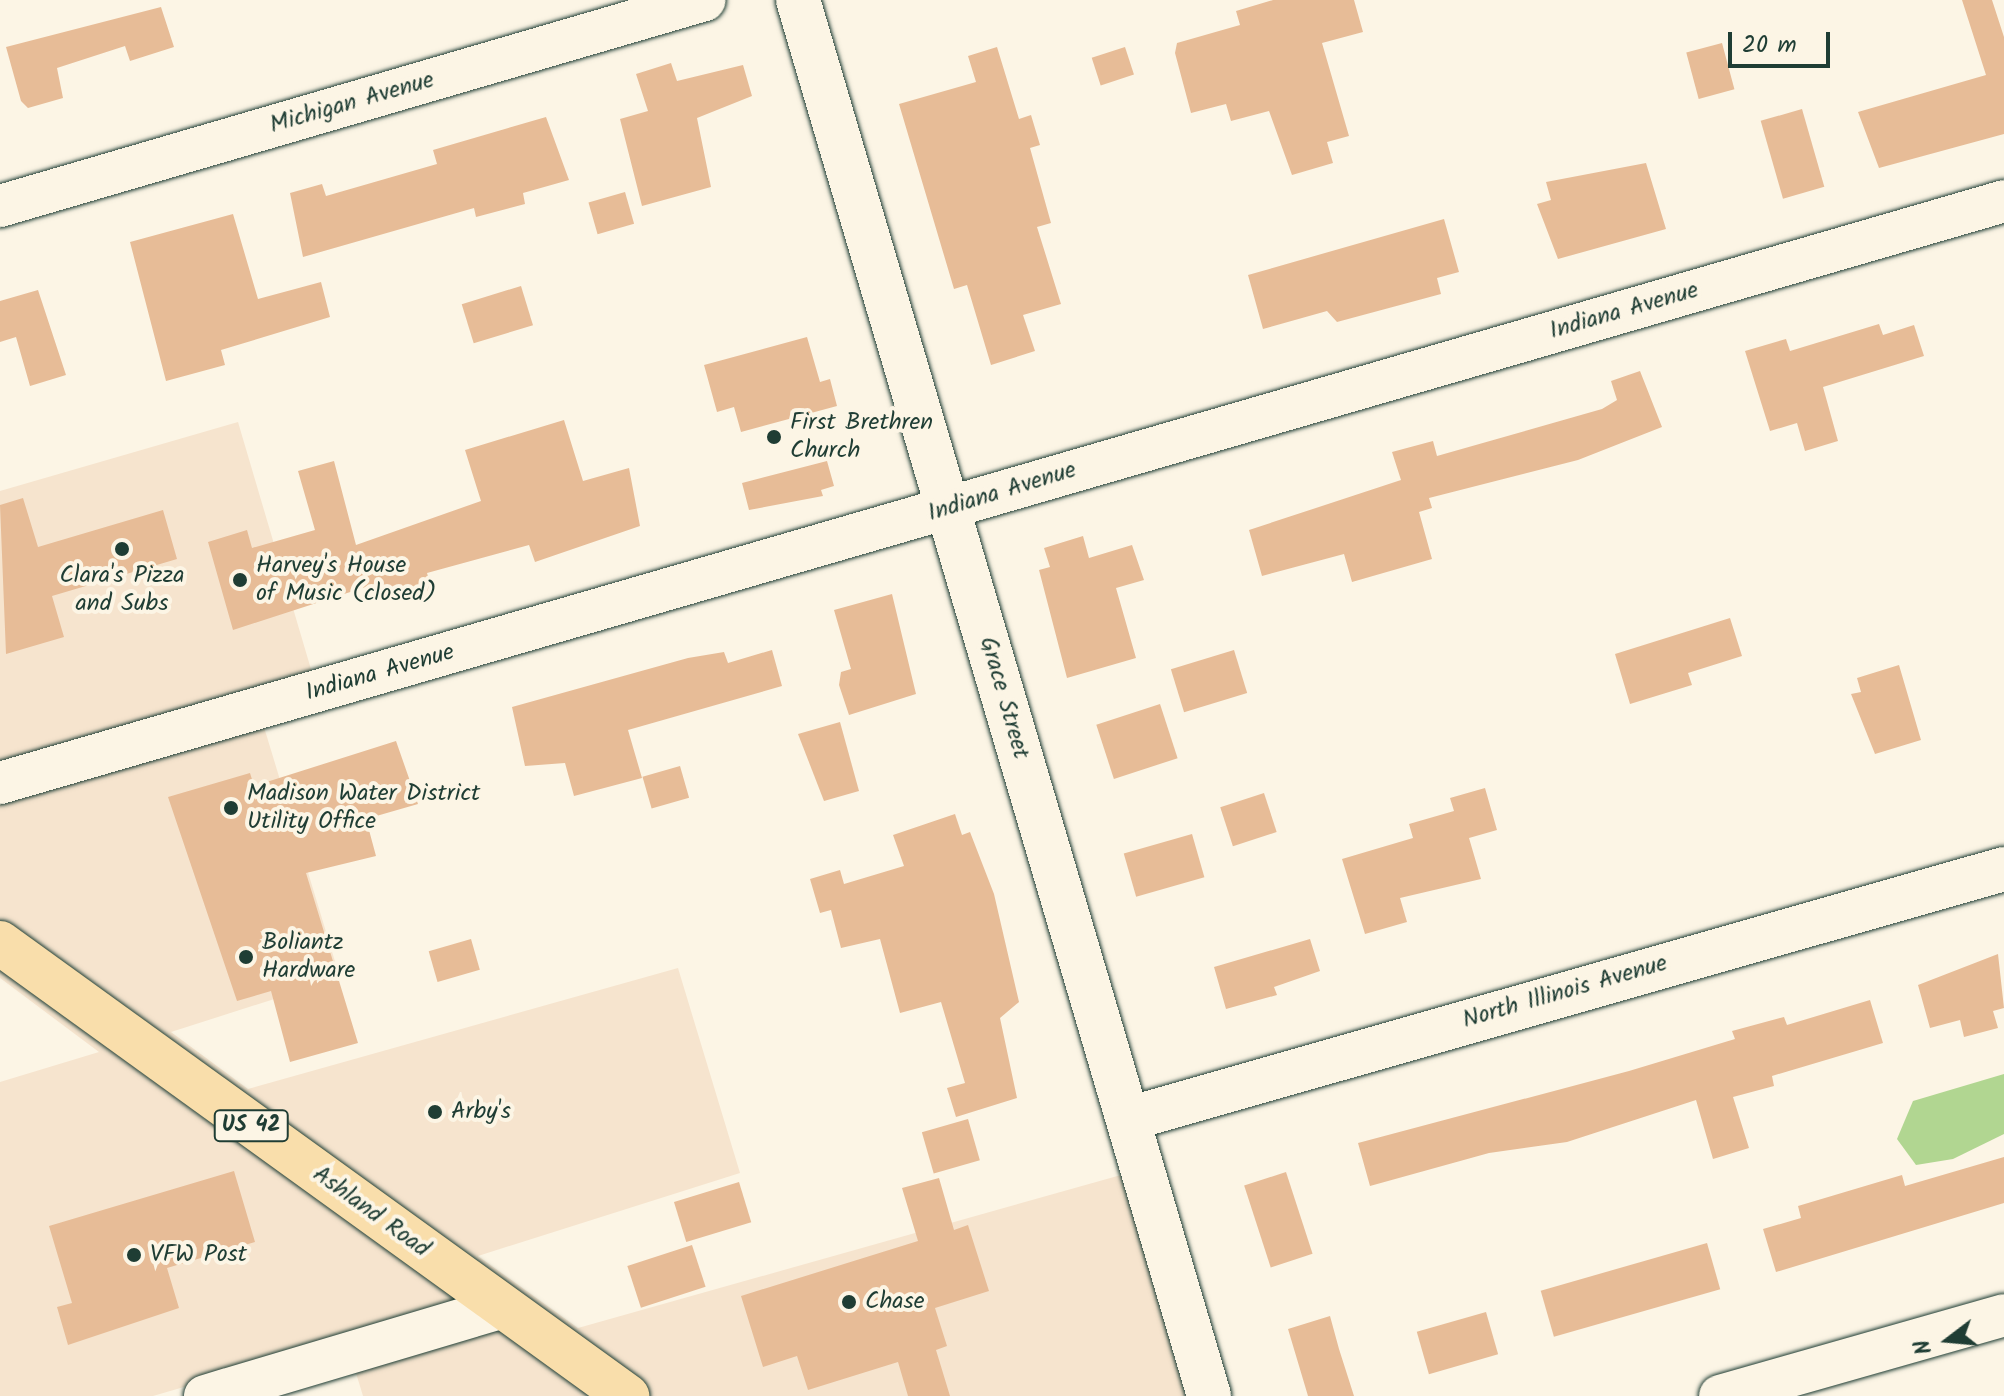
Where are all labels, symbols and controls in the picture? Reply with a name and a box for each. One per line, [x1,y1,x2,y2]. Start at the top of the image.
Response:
scale bar [1732,16,1834,66]
text: 20 m [1742,26,1797,65]
street label: Michigan Avenue [267,66,437,140]
street label: Indiana Avenue [1546,276,1702,346]
place label: First Brethren Church [790,409,933,465]
marker: First Brethren Church [765,428,783,446]
street label: Indiana Avenue [924,456,1080,528]
marker: Clara's Pizza and Subs [113,540,131,558]
place label: Harvey's House of Music (closed) [256,552,436,608]
place label: Clara's Pizza and Subs [59,562,185,618]
marker: Harvey's House of Music (closed) [231,571,249,589]
street label: Grace Street [973,634,1035,762]
street label: Indiana Avenue [302,638,458,708]
place label: Madison Water District Utility Office [247,780,480,836]
marker: Madison Water District Utility Office [222,799,240,817]
place label: Boliantz Hardware [262,929,355,985]
marker: Boliantz Hardware [237,948,255,966]
street label: North Illinois Avenue [1459,949,1671,1035]
place label: Arby's [451,1098,511,1126]
marker: Arby's [426,1103,444,1121]
road number: US 42 [213,1108,289,1144]
street label: Ashland Road [307,1160,435,1264]
place label: VFW Post [150,1241,247,1269]
marker: VFW Post [125,1246,143,1264]
place label: Chase [865,1288,925,1316]
marker: Chase [840,1293,858,1311]
north arrow [1908,1300,1988,1380]
text: N [1906,1335,1943,1358]

